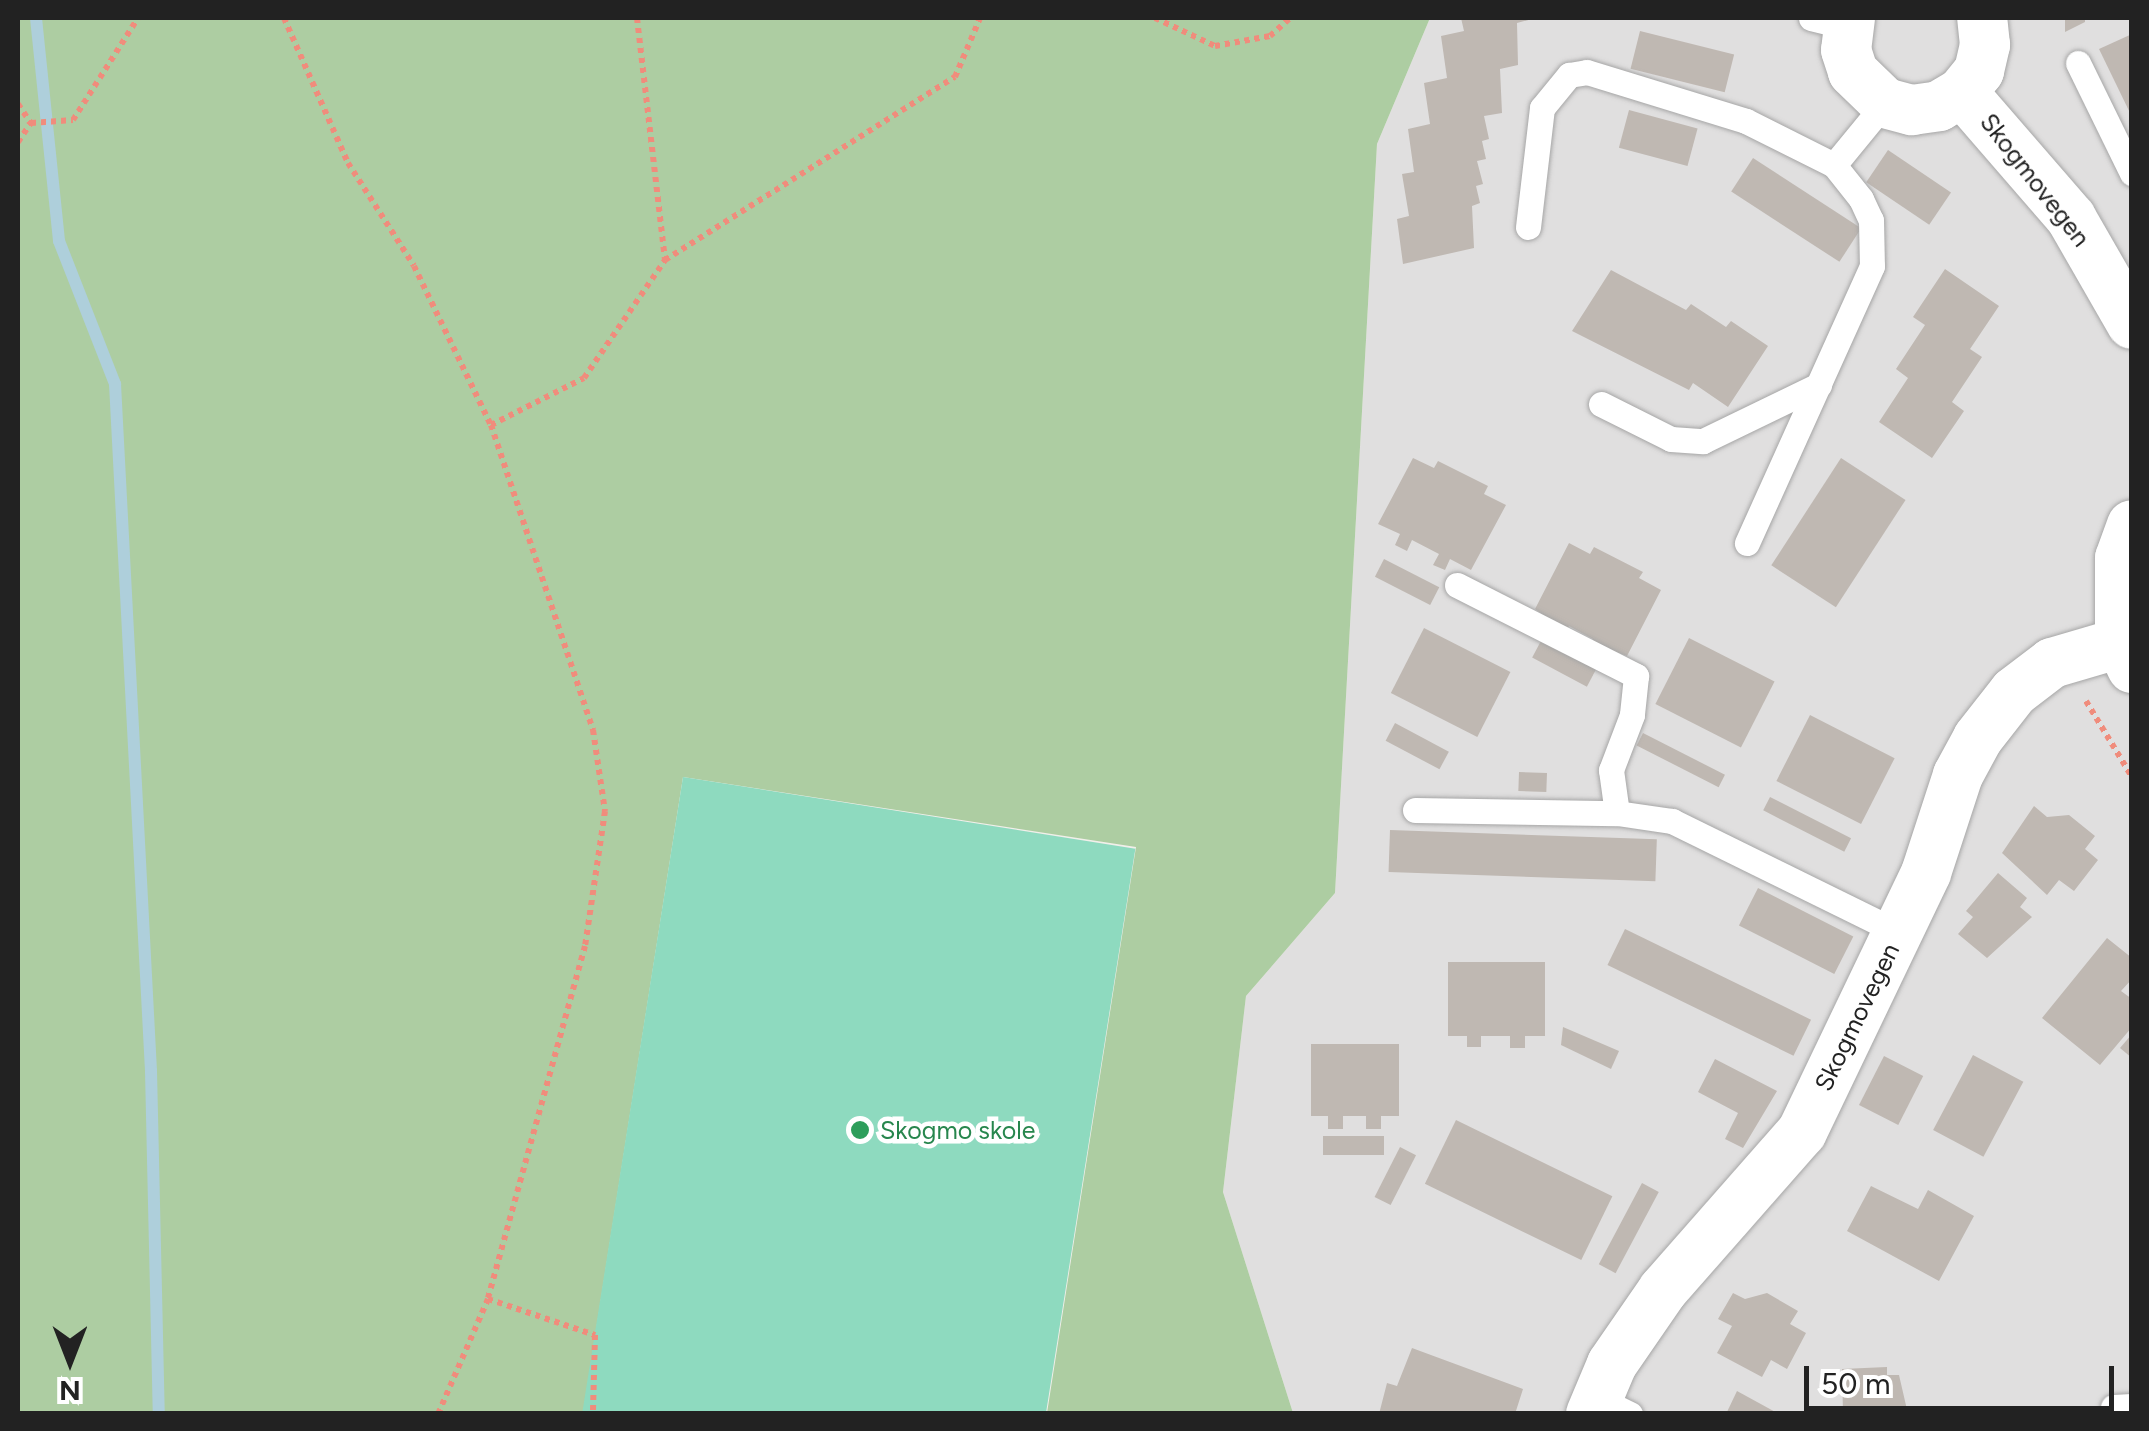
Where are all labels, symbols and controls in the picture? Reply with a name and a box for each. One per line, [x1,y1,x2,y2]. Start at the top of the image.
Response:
street label: Skogmovegen [1974,108,2096,252]
street label: Skogmovegen [1808,938,1906,1096]
place label: Skogmo skole [880,1115,1035,1145]
marker: Skogmo skole [849,1119,871,1141]
north arrow [20,1311,120,1411]
scale bar [1809,1346,2119,1408]
text: 50 m [1821,1365,1890,1402]
text: N [59,1374,81,1408]

